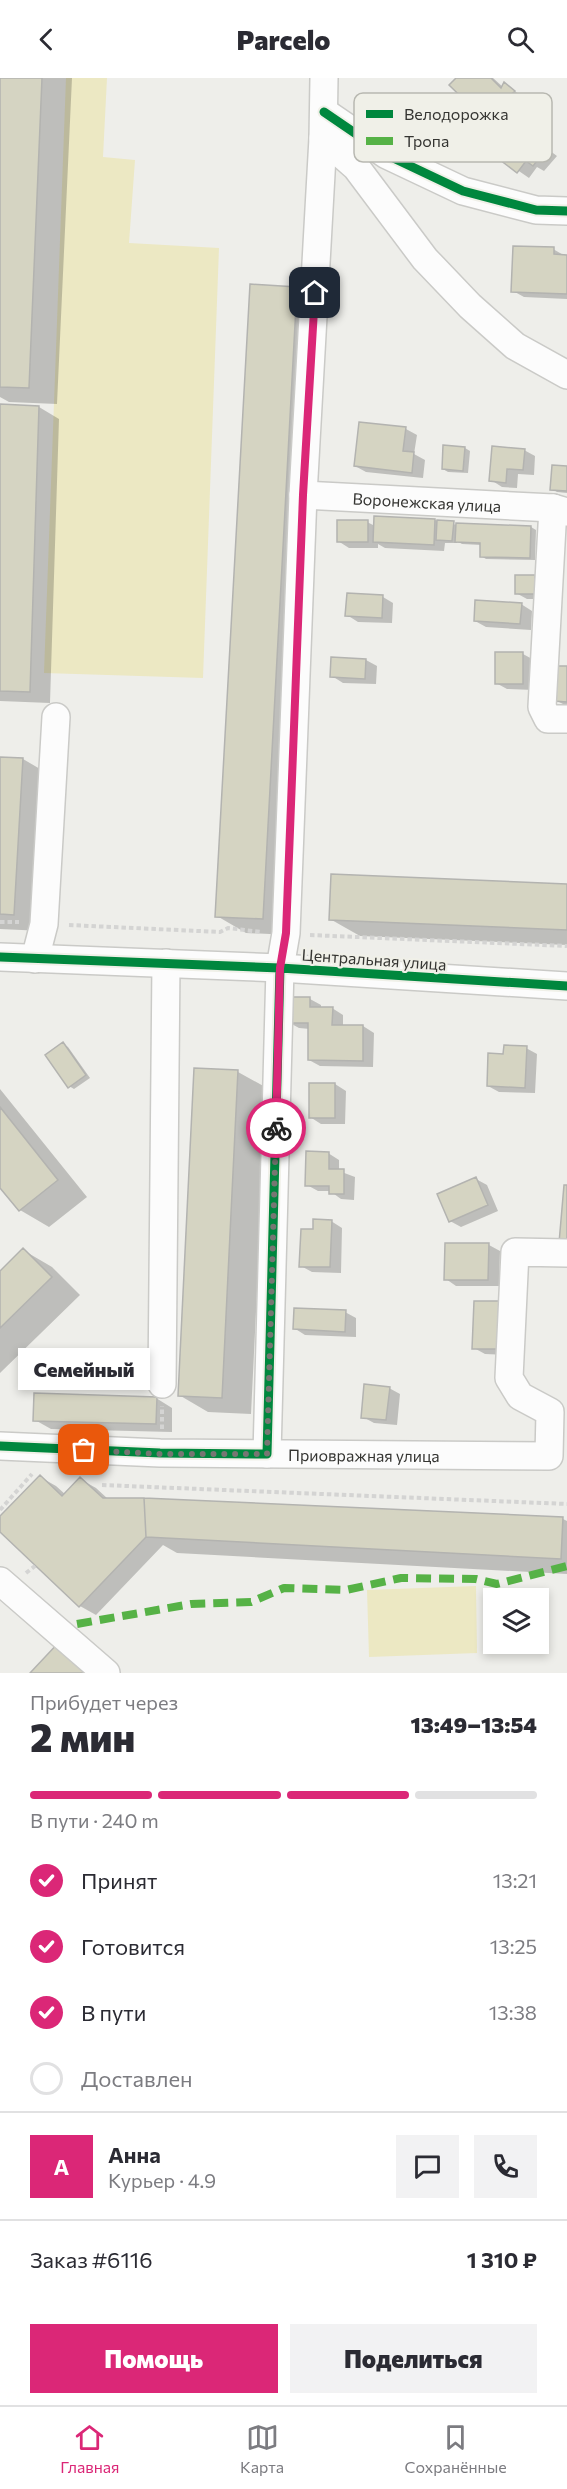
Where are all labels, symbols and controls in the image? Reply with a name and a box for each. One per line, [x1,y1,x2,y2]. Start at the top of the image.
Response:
icon: back [30,23,63,56]
text: Parcelo [236,23,331,56]
icon: search [504,23,537,56]
legend [354,93,552,162]
text: Велодорожка [404,104,508,123]
text: Тропа [404,131,449,150]
pin [289,267,340,318]
icon: home [298,276,331,309]
street label: Воронежская улица [352,488,502,515]
street label: Центральная улица [301,944,447,974]
courier [246,1098,306,1158]
icon: bike [260,1112,293,1145]
callout: Семейный [18,1348,150,1390]
text: Семейный [33,1357,135,1381]
pin [58,1424,109,1475]
icon: bag [67,1433,100,1466]
street label: Приовражная улица [288,1444,440,1465]
map controls [483,1588,549,1654]
button: layers [483,1588,549,1654]
text: Прибудет через [30,1690,178,1714]
text: 13:49–13:54 [410,1711,537,1738]
text: 2 мин [30,1712,135,1760]
text: В пути · 240 m [30,1808,159,1832]
icon: check [30,1864,63,1897]
text: Принят [81,1867,157,1894]
text: 13:21 [493,1868,537,1892]
icon: check [30,1930,63,1963]
text: Готовится [81,1933,185,1960]
text: 13:25 [490,1934,537,1958]
icon: check [30,1996,63,2029]
text: В пути [81,1999,146,2026]
text: 13:38 [489,2000,537,2024]
text: Доставлен [81,2065,193,2092]
button: chat [396,2135,459,2198]
button: phone [474,2135,537,2198]
text: Анна [108,2141,161,2168]
text: А [54,2153,69,2180]
text: Курьер · 4.9 [108,2168,216,2192]
text: Заказ #6116 [30,2246,153,2273]
text: 1 310 ₽ [467,2246,537,2273]
button: Помощь [30,2324,278,2393]
button: Поделиться [290,2324,537,2393]
tab: Главная [60,2421,120,2476]
tab: Карта [240,2421,284,2476]
tab: Сохранённые [405,2421,507,2476]

